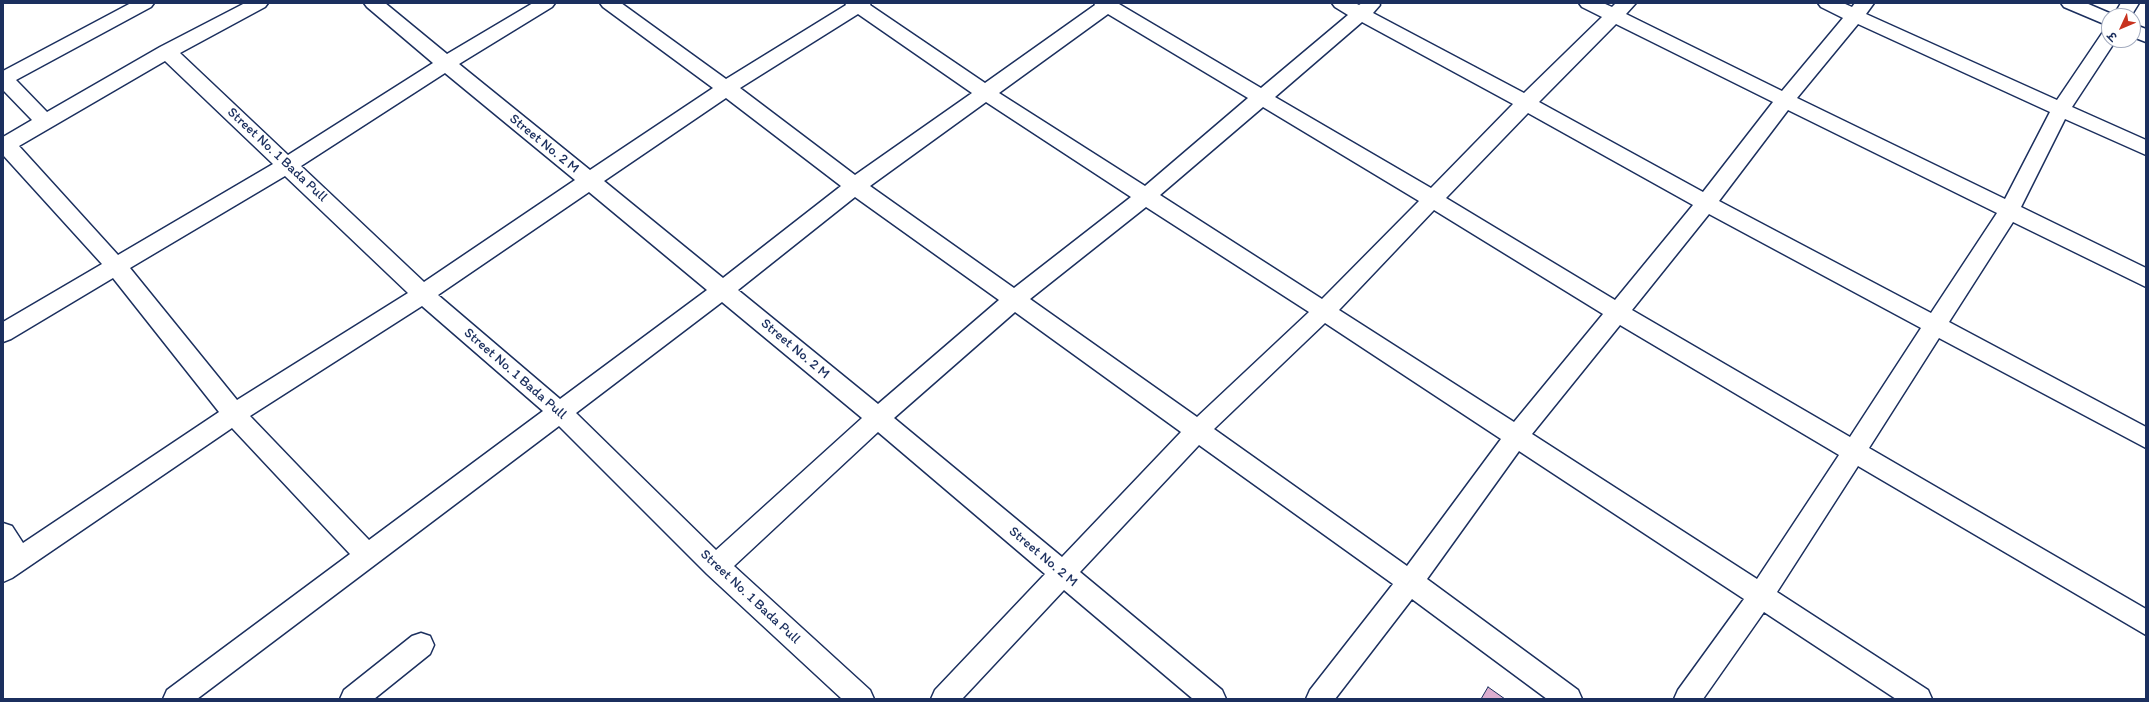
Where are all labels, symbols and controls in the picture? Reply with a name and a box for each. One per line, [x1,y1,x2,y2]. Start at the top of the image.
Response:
north arrow [2101,8,2141,48]
text: उ [2106,29,2120,43]
street label: Street No. 1 Bada Pull [223,104,331,206]
street label: Street No. 2 M [506,111,582,177]
street label: Street No. 2 M [757,315,833,383]
street label: Street No. 1 Bada Pull [460,325,570,423]
street label: Street No. 2 M [1005,523,1081,591]
street label: Street No. 1 Bada Pull [696,546,804,648]

